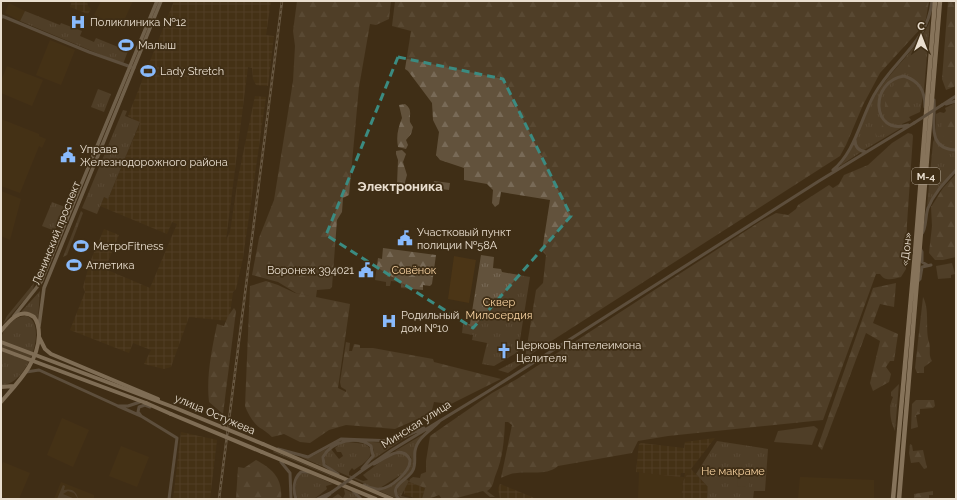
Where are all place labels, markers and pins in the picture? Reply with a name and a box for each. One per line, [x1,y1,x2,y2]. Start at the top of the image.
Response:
hospital icon: Поликлиника №12 [69,13,87,31]
place label: Поликлиника №12 [90,16,186,29]
sports icon: Малыш [117,36,135,54]
place label: Малыш [138,39,176,52]
sports icon: Lady Stretch [139,62,157,80]
place label: Lady Stretch [160,65,224,78]
place label: Управа Железнодорожного района [80,143,228,169]
public building icon: Управа Железнодорожного района [59,146,77,164]
place label: Участковый пункт полиции №58А [417,226,512,252]
public building icon: Участковый пункт полиции №58А [396,229,414,247]
sports icon: МетроFitness [72,237,90,255]
place label: МетроFitness [93,240,164,253]
sports icon: Атлетика [65,256,83,274]
place label: Атлетика [86,259,134,272]
public building icon: Воронеж 394021 [357,261,375,279]
place label: Воронеж 394021 [267,264,354,277]
place label: Родильный дом №10 [401,309,459,335]
hospital icon: Родильный дом №10 [380,312,398,330]
place label: Церковь Пантелеимона Целителя [516,339,641,365]
church icon: Церковь Пантелеимона Целителя [495,342,513,360]

